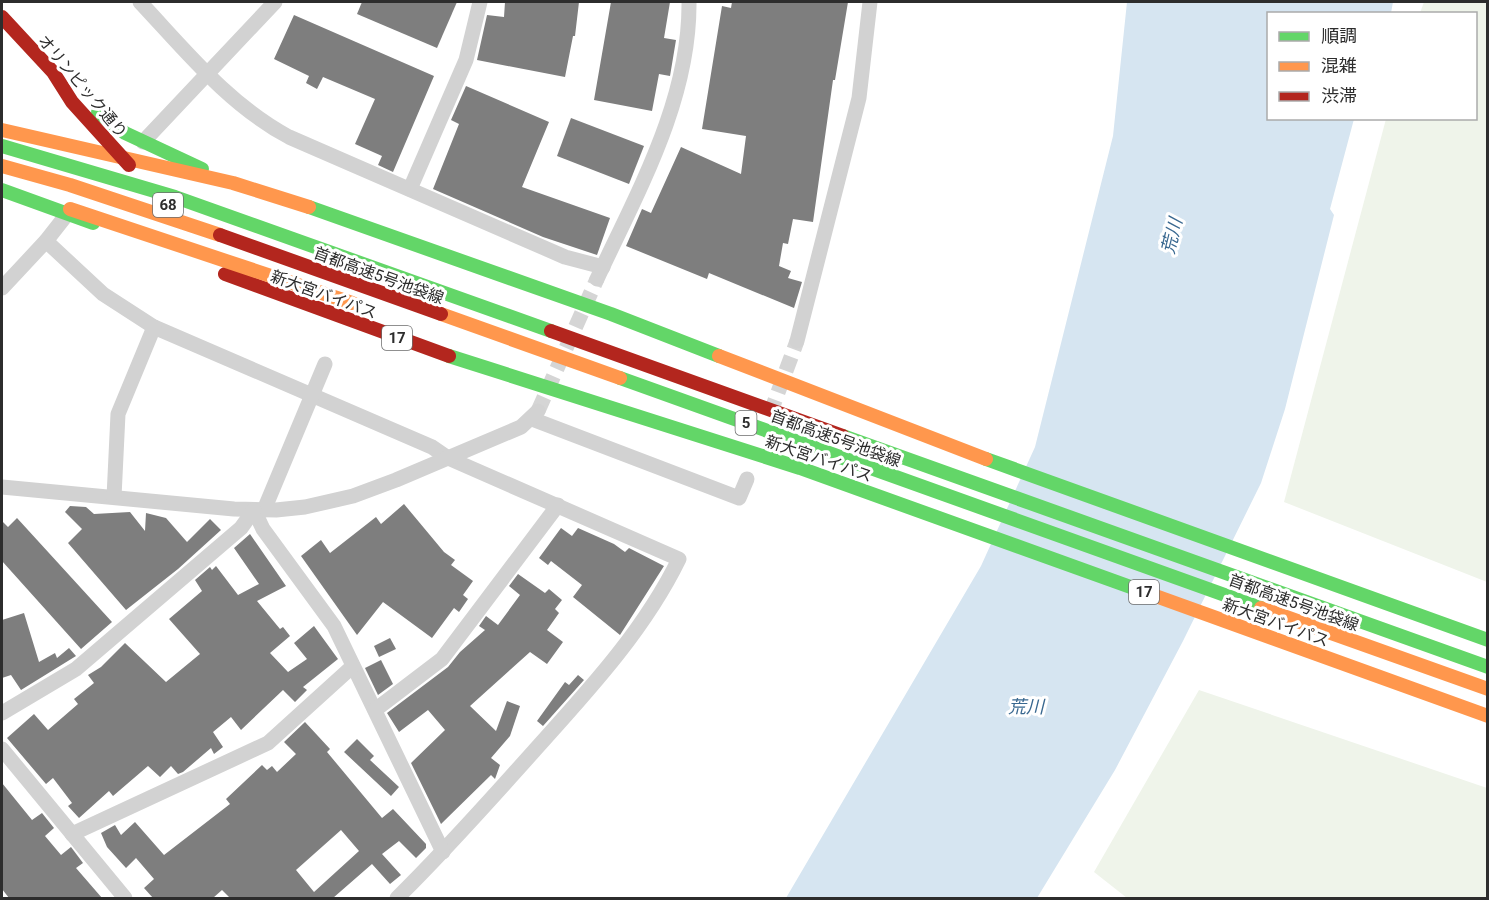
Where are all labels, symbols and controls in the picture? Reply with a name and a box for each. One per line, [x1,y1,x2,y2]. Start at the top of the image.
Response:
legend [1267,12,1477,120]
text: 順調 [1321,25,1357,46]
street label: オリンピック通り [34,31,131,141]
text: 混雑 [1321,55,1357,76]
text: 渋滞 [1321,85,1357,106]
road number: 68 [153,193,183,217]
water label: 荒川 [1157,214,1187,256]
street label: 首都高速5号池袋線 [311,243,446,308]
street label: 新大宮バイパス [268,266,380,322]
road number: 17 [382,326,412,350]
street label: 首都高速5号池袋線 [768,406,903,471]
road number: 5 [736,411,756,435]
street label: 新大宮バイパス [763,431,875,486]
street label: 首都高速5号池袋線 [1226,570,1361,635]
road number: 17 [1129,580,1159,604]
street label: 新大宮バイパス [1220,594,1332,650]
water label: 荒川 [1008,696,1046,717]

